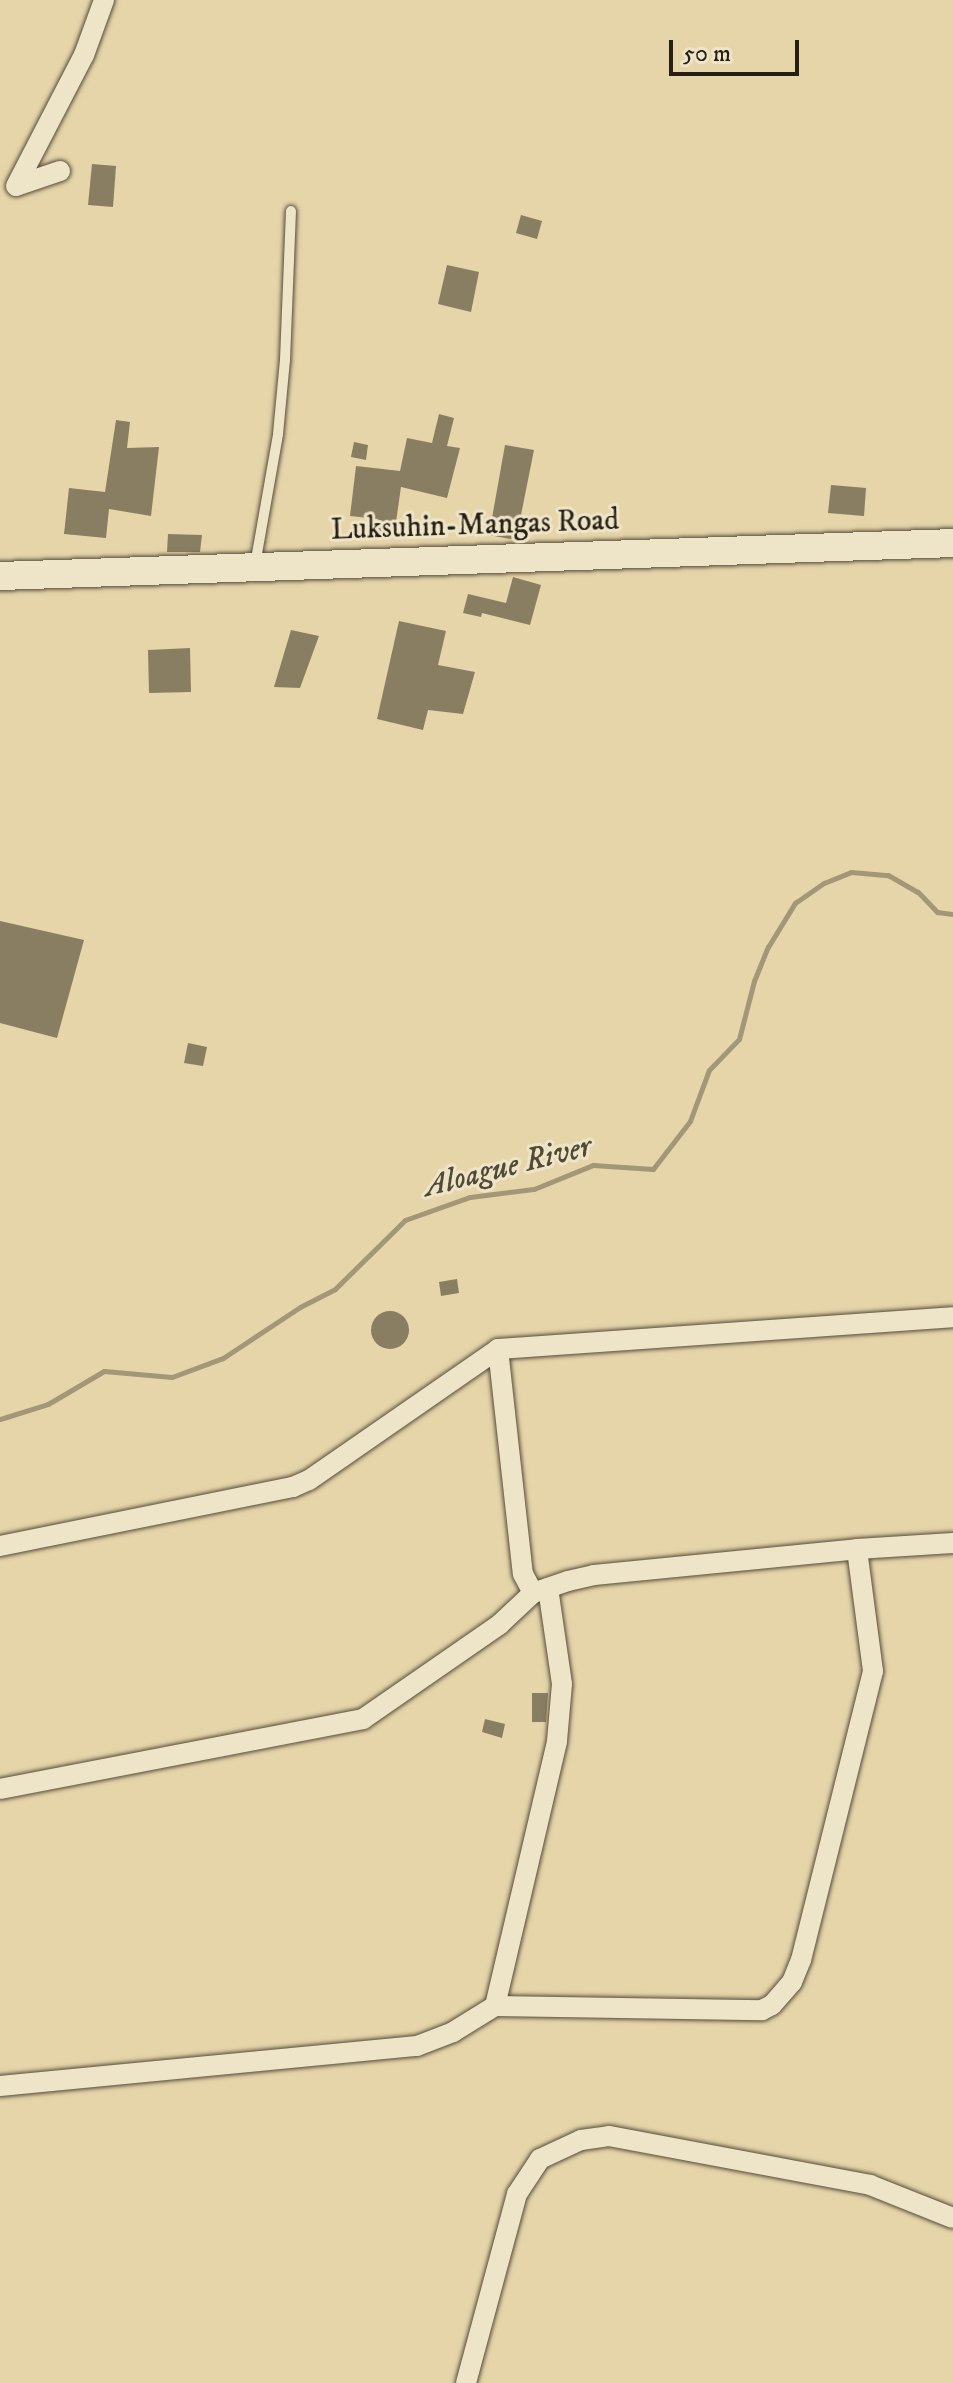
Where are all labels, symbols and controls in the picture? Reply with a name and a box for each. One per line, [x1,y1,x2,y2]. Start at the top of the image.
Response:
scale bar [673,24,803,74]
text: 50 m [683,39,731,69]
street label: Luksuhin-Mangas Road [330,503,620,549]
water label: Aloague River [421,1128,595,1206]

